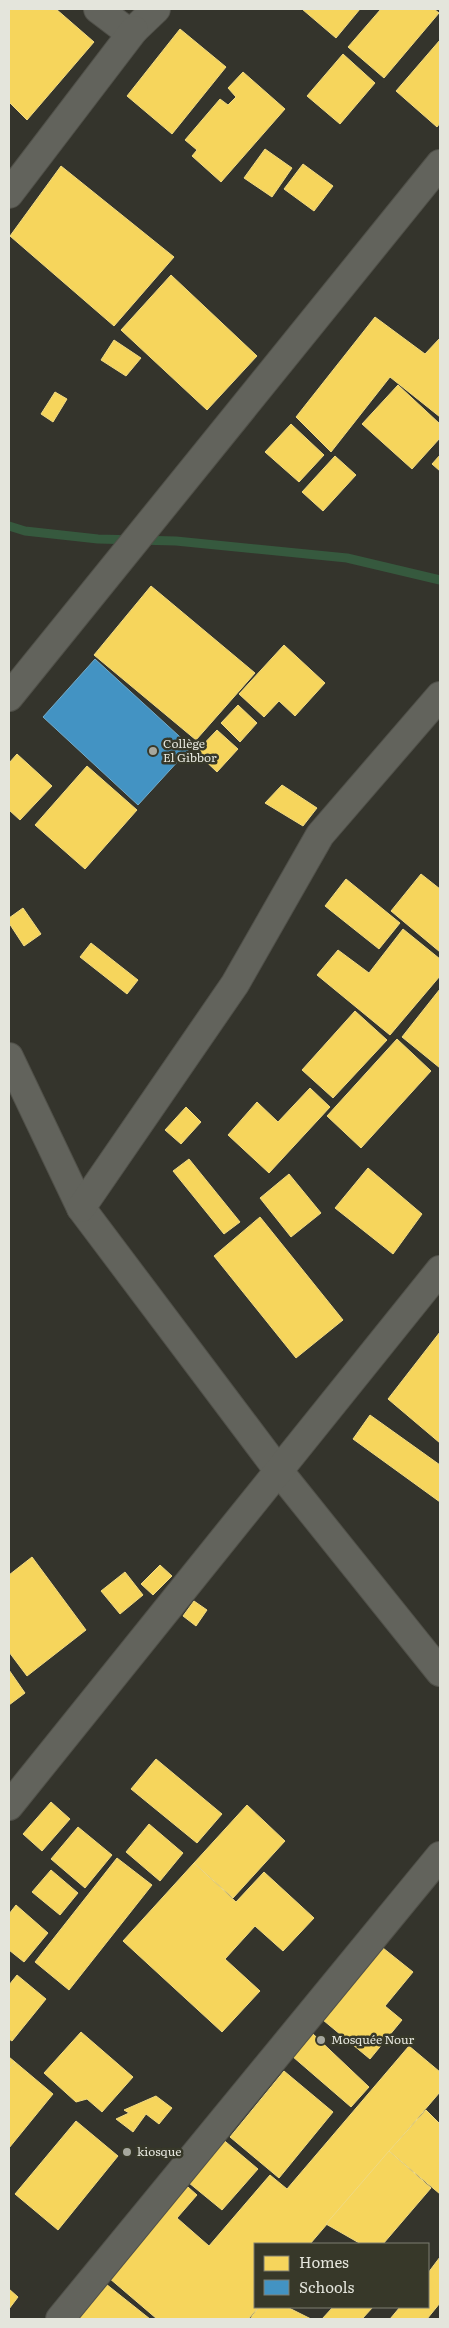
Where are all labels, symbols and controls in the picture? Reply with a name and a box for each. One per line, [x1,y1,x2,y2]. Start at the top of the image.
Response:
place label: Collège El Gibbor [163,734,217,766]
marker: Collège El Gibbor [147,745,159,757]
place label: Mosquée Nour [331,2030,415,2048]
marker: Mosquée Nour [315,2034,327,2046]
place label: kiosque [137,2142,182,2160]
marker: kiosque [121,2146,133,2158]
legend [254,2243,429,2308]
text: Homes [299,2250,349,2273]
text: Schools [299,2275,355,2298]

